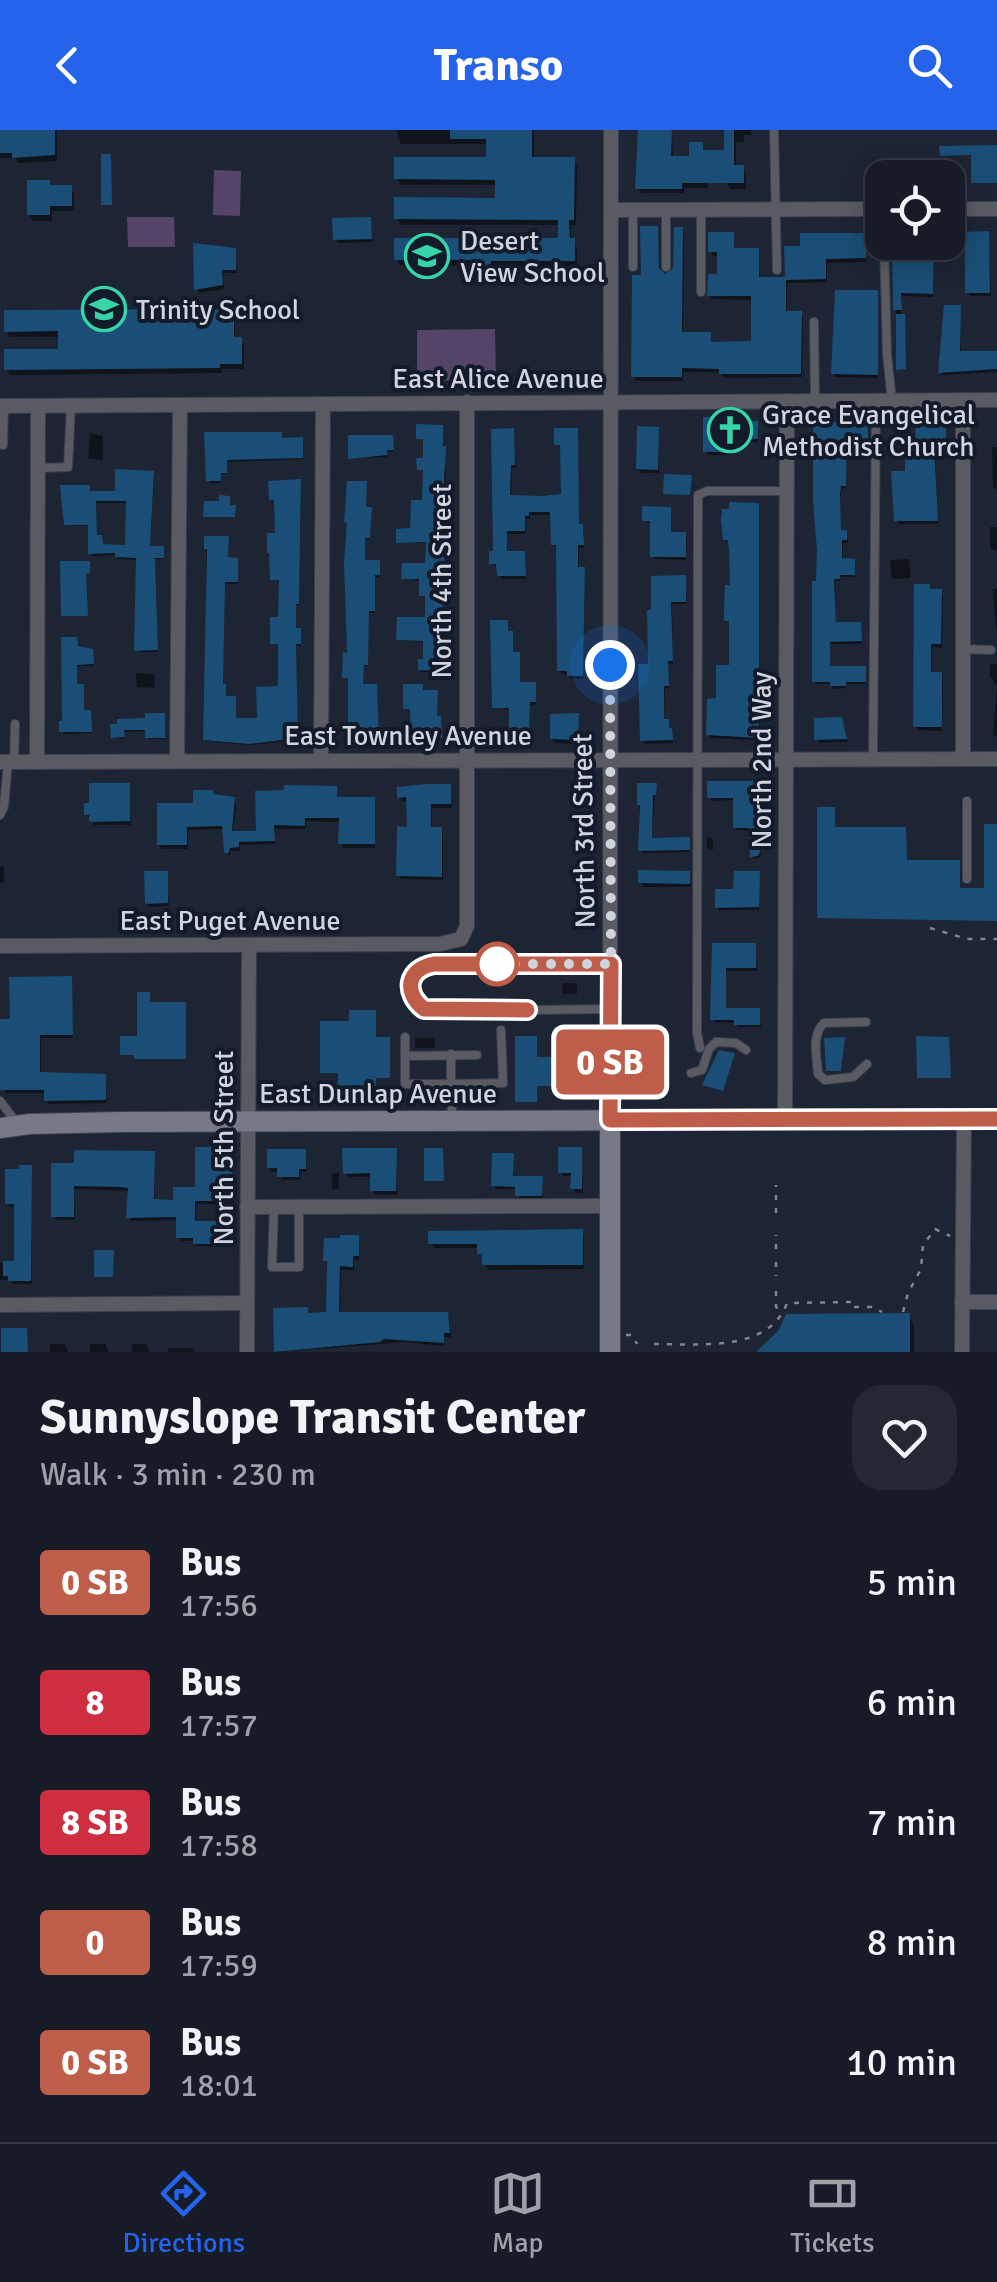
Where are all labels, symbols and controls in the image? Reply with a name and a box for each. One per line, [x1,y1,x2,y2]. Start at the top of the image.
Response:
icon: back [40,38,95,93]
text: Transo [434,38,563,93]
icon: search [902,38,957,93]
map controls [865,160,965,260]
button: locate [865,160,965,260]
place label: Desert View School [460,224,605,290]
school or university icon: Desert View School [404,233,450,279]
school or university icon: Trinity School [81,286,127,332]
place label: Trinity School [136,293,300,327]
street label: East Alice Avenue [392,362,604,396]
place label: Grace Evangelical Methodist Church [762,398,975,464]
church icon: Grace Evangelical Methodist Church [707,407,753,453]
street label: North 4th Street [425,483,459,678]
your location [585,640,635,690]
street label: North 2nd Way [745,672,779,848]
street label: East Townley Avenue [284,719,532,753]
street label: North 3rd Street [565,733,603,929]
street label: East Puget Avenue [119,904,341,938]
unlabelled marker [476,943,518,985]
line badge: 0 SB [540,1030,680,1094]
text: 0 SB [576,1041,644,1084]
street label: North 5th Street [207,1050,241,1245]
street label: East Dunlap Avenue [259,1077,497,1111]
button: heart [852,1385,957,1490]
text: Sunnyslope Transit Center [40,1388,585,1447]
text: Walk · 3 min · 230 m [40,1455,316,1494]
text: Bus [180,1539,241,1586]
text: 5 min [867,1559,957,1606]
text: 0 SB [61,1561,129,1604]
text: 17:56 [180,1586,258,1625]
text: Bus [180,1659,241,1706]
text: 6 min [867,1679,957,1726]
text: 8 [86,1681,104,1724]
text: 17:57 [180,1706,258,1745]
text: Bus [180,1779,241,1826]
text: 7 min [867,1799,957,1846]
text: 8 SB [61,1801,129,1844]
text: 17:58 [180,1826,258,1865]
text: Bus [180,1899,241,1946]
text: 8 min [867,1919,957,1966]
text: 0 [86,1921,104,1964]
text: 17:59 [180,1946,258,1985]
text: Bus [180,2019,241,2066]
text: 10 min [846,2039,957,2086]
text: 0 SB [61,2041,129,2084]
text: 18:01 [180,2066,258,2105]
tab: Directions [123,2166,245,2260]
tab: Map [490,2166,545,2260]
tab: Tickets [790,2166,874,2260]

